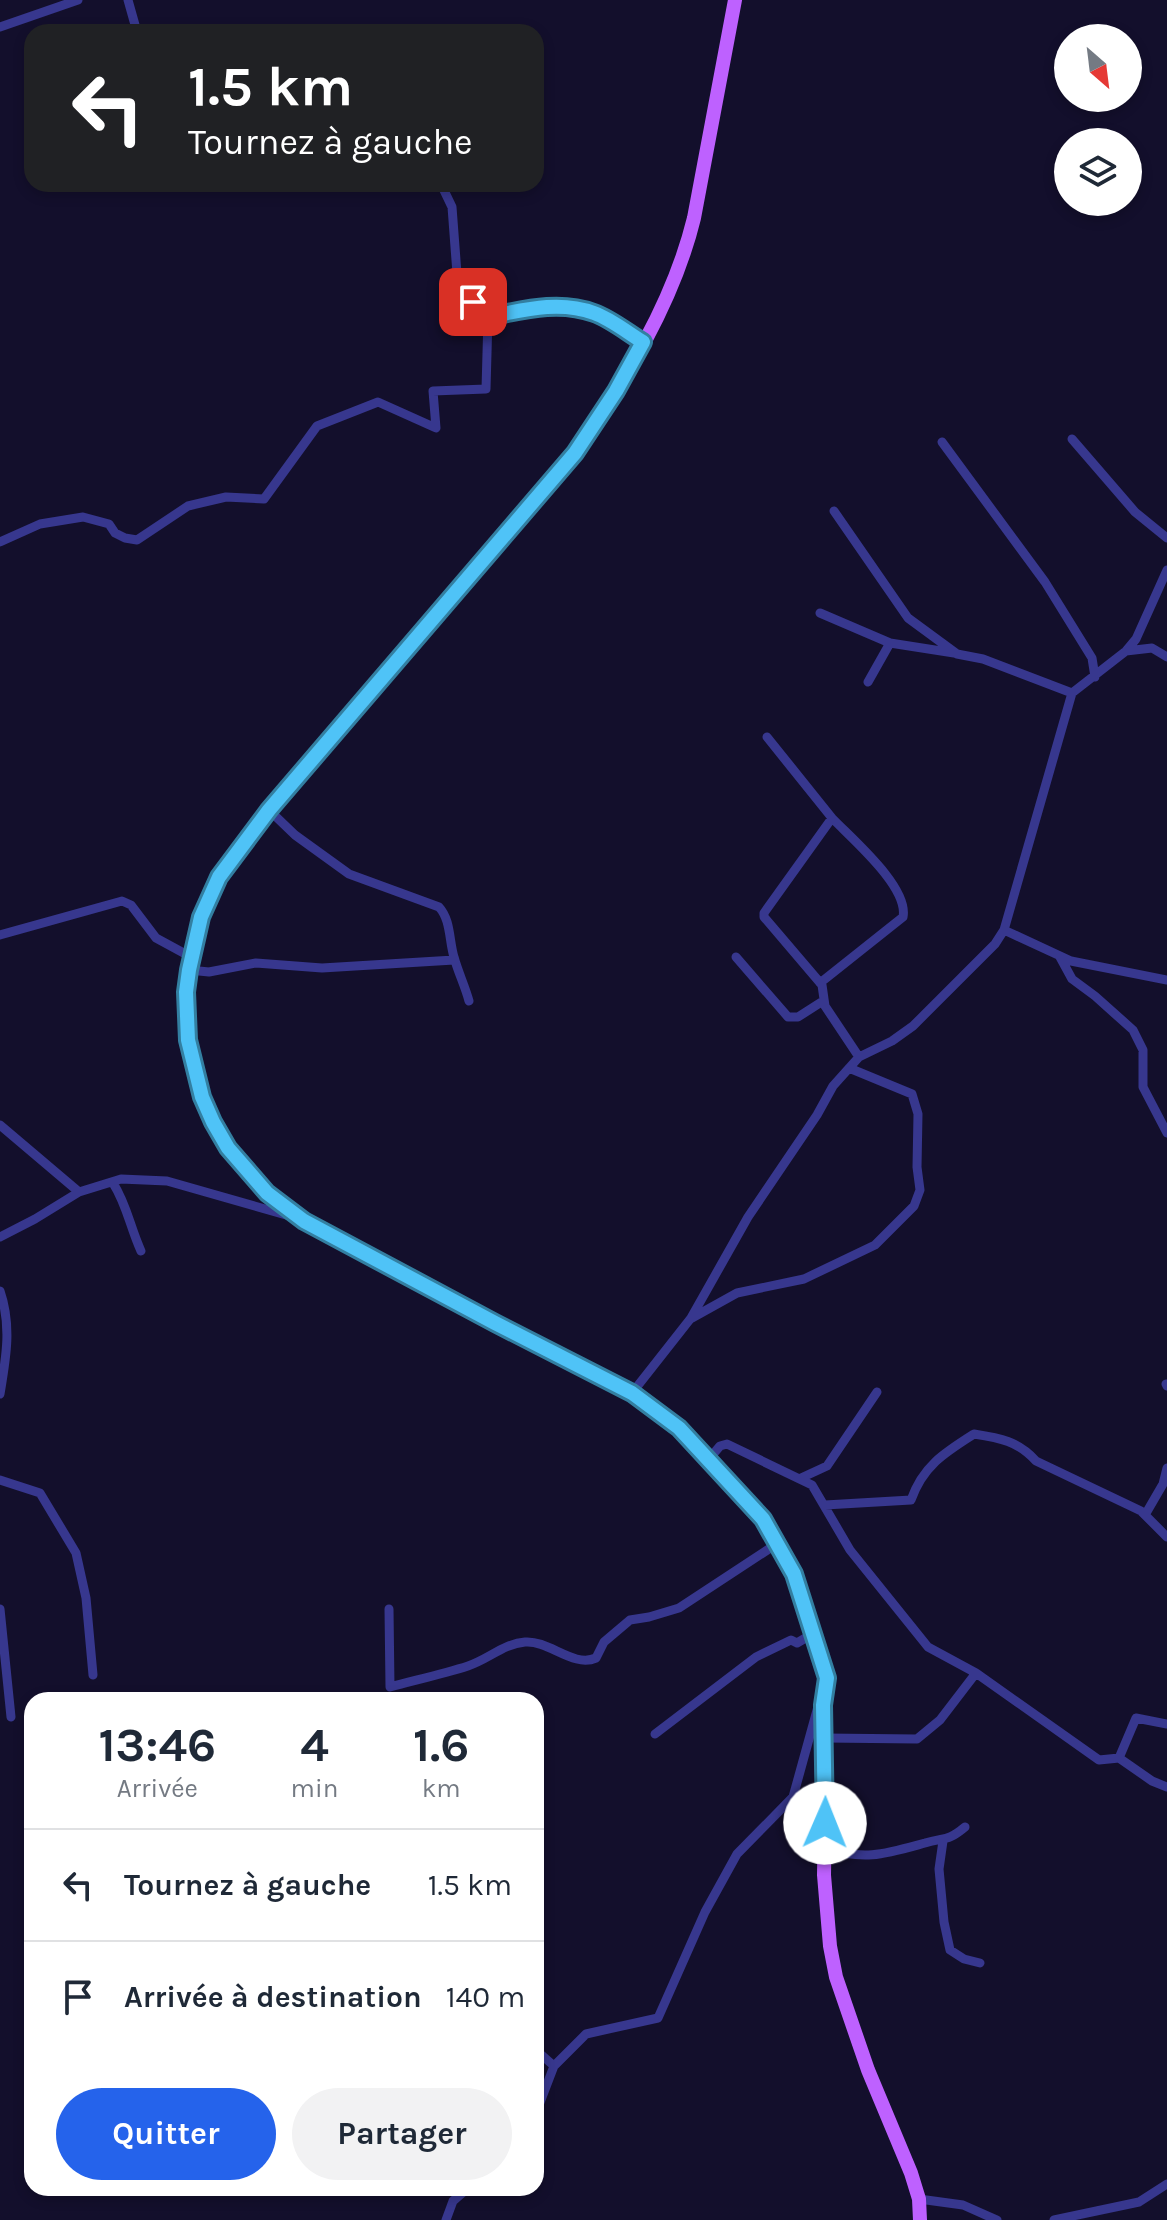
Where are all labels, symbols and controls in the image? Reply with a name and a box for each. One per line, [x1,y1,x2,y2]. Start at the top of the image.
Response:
north arrow [1054,24,1142,112]
map controls [1054,24,1142,216]
text: 1.5 km [188,54,353,119]
icon: left [56,56,160,160]
text: Tournez à gauche [188,121,473,163]
button: layers [1054,128,1142,216]
pin [439,268,507,336]
icon: arrive [451,280,495,324]
text: 13:46 [99,1717,216,1773]
text: 4 [300,1717,329,1773]
text: 1.6 [413,1717,469,1773]
text: Arrivée [117,1773,198,1804]
text: min [291,1773,338,1804]
text: km [422,1773,461,1804]
position arrow [783,1781,867,1865]
icon: left [56,1863,100,1907]
text: Tournez à gauche [124,1867,371,1903]
text: 1.5 km [428,1867,512,1903]
icon: arrive [56,1975,100,2019]
text: Arrivée à destination [124,1979,422,2015]
text: 140 m [446,1979,525,2015]
button: Quitter [56,2088,276,2180]
button: Partager [292,2088,512,2180]

